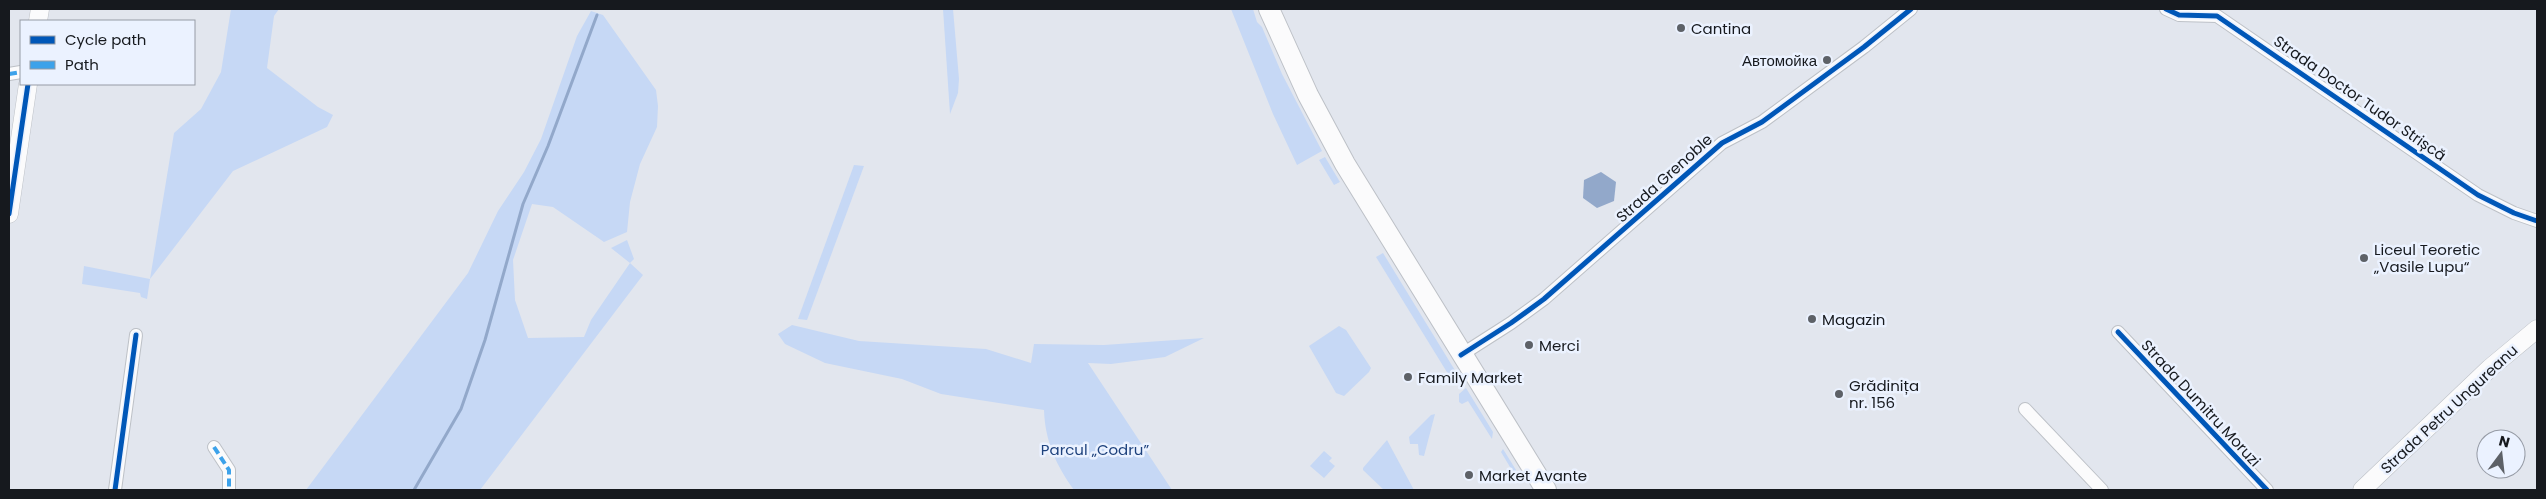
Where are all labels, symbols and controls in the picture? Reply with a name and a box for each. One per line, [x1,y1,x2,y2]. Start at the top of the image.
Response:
place label: Cantina [1691,18,1751,39]
legend [20,20,195,85]
marker: Cantina [1675,22,1687,34]
text: Cycle path [65,29,146,50]
street label: Strada Doctor Tudor Strișcă [2270,30,2450,166]
place label: Автомойка [1742,50,1818,71]
text: Path [65,54,99,75]
marker: Автомойка [1821,54,1833,66]
street label: Strada Grenoble [1611,129,1717,227]
place label: Liceul Teoretic „Vasile Lupu“ [2373,239,2480,277]
marker: Liceul Teoretic „Vasile Lupu“ [2358,252,2370,264]
place label: Magazin [1822,309,1885,330]
marker: Magazin [1806,313,1818,325]
place label: Merci [1539,335,1580,356]
street label: Strada Dumitru Moruzi [2137,335,2265,471]
marker: Merci [1523,339,1535,351]
street label: Strada Petru Ungureanu [2376,340,2522,478]
place label: Family Market [1418,367,1522,388]
marker: Family Market [1402,371,1414,383]
place label: Grădinița nr. 156 [1849,375,1919,413]
marker: Grădinița nr. 156 [1833,388,1845,400]
north arrow [2476,429,2526,479]
text: N [2497,430,2512,452]
park label: Parcul „Codru” [1041,439,1149,460]
place label: Market Avante [1479,465,1587,486]
marker: Market Avante [1463,469,1475,481]

